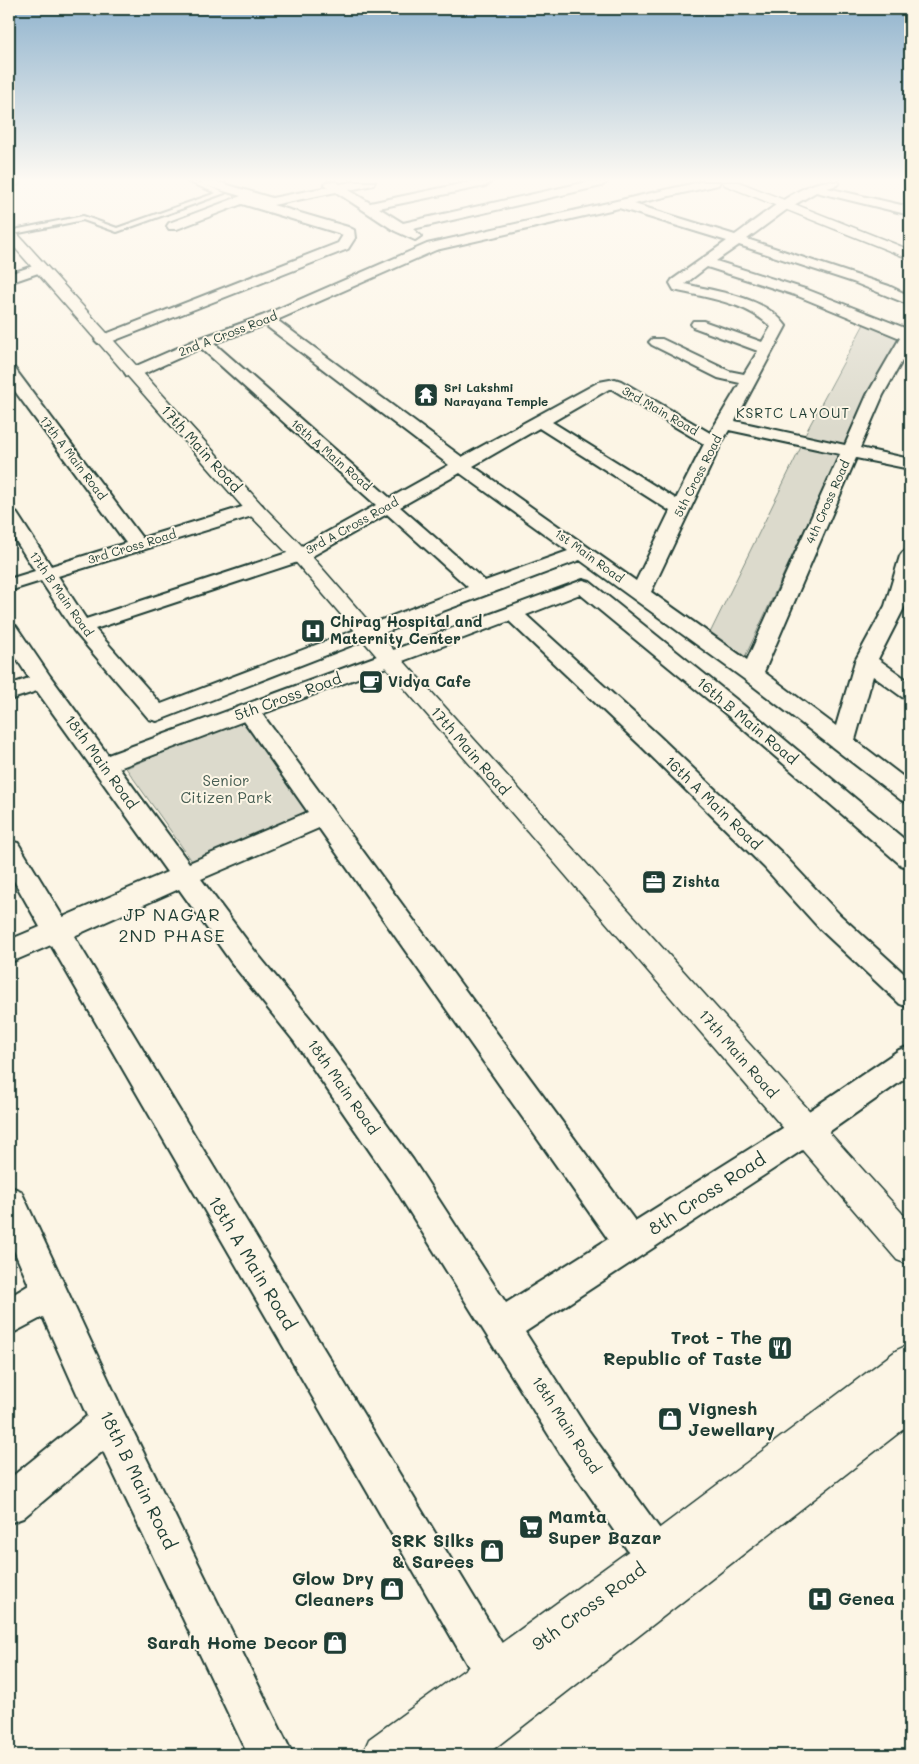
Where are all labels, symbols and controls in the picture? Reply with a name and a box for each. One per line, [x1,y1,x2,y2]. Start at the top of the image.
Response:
street label: 2nd A Cross Road [176,307,279,359]
place label: Sri Lakshmi Narayana Temple [444,379,548,409]
temple icon: Sri Lakshmi Narayana Temple [413,382,439,408]
street label: 3rd Main Road [619,382,702,439]
street label: 17th Main Road [157,400,246,496]
district label: KSRTC LAYOUT [736,403,850,422]
street label: 17th A Main Road [37,412,111,503]
street label: 16th A Main Road [288,415,376,494]
street label: 5th Cross Road [670,431,725,519]
street label: 4th Cross Road [801,457,853,546]
street label: 3rd A Cross Road [302,493,401,557]
street label: 3rd Cross Road [86,525,178,567]
street label: 1st Main Road [552,525,628,586]
street label: 17th B Main Road [26,548,97,639]
place label: Chirag Hospital and Maternity Center [330,611,483,648]
hospital icon: Chirag Hospital and Maternity Center [300,618,326,644]
street label: 5th Cross Road [231,667,344,725]
cafe icon: Vidya Cafe [358,669,384,695]
place label: Vidya Cafe [388,671,471,691]
street label: 16th B Main Road [693,672,802,768]
street label: 17th Main Road [427,702,515,799]
street label: 18th Main Road [61,710,143,813]
street label: 16th A Main Road [661,751,766,854]
park label: Senior Citizen Park [180,770,272,807]
office icon: Zishta [641,869,667,895]
place label: Zishta [672,871,720,891]
district label: JP NAGAR 2ND PHASE [118,902,226,947]
street label: 17th Main Road [695,1005,783,1102]
street label: 18th Main Road [304,1035,384,1138]
street label: 8th Cross Road [643,1146,770,1240]
street label: 18th A Main Road [203,1191,302,1334]
place label: Trot - The Republic of Taste [603,1325,762,1370]
restaurant icon: Trot - The Republic of Taste [767,1335,793,1361]
street label: 18th Main Road [528,1372,606,1477]
place label: Vignesh Jewellary [688,1396,775,1441]
street label: 18th B Main Road [95,1406,183,1553]
shop icon: Vignesh Jewellary [657,1406,683,1432]
place label: Mamta Super Bazar [548,1504,661,1549]
supermarket icon: Mamta Super Bazar [518,1514,544,1540]
place label: SRK Silks & Sarees [391,1528,474,1573]
shop icon: SRK Silks & Sarees [479,1538,505,1564]
street label: 9th Cross Road [527,1557,650,1656]
place label: Glow Dry Cleaners [292,1566,374,1611]
shop icon: Glow Dry Cleaners [379,1576,405,1602]
hospital icon: Genea [807,1586,833,1612]
place label: Genea [838,1586,895,1610]
place label: Sarah Home Decor [147,1630,318,1654]
shop icon: Sarah Home Decor [322,1630,348,1656]

